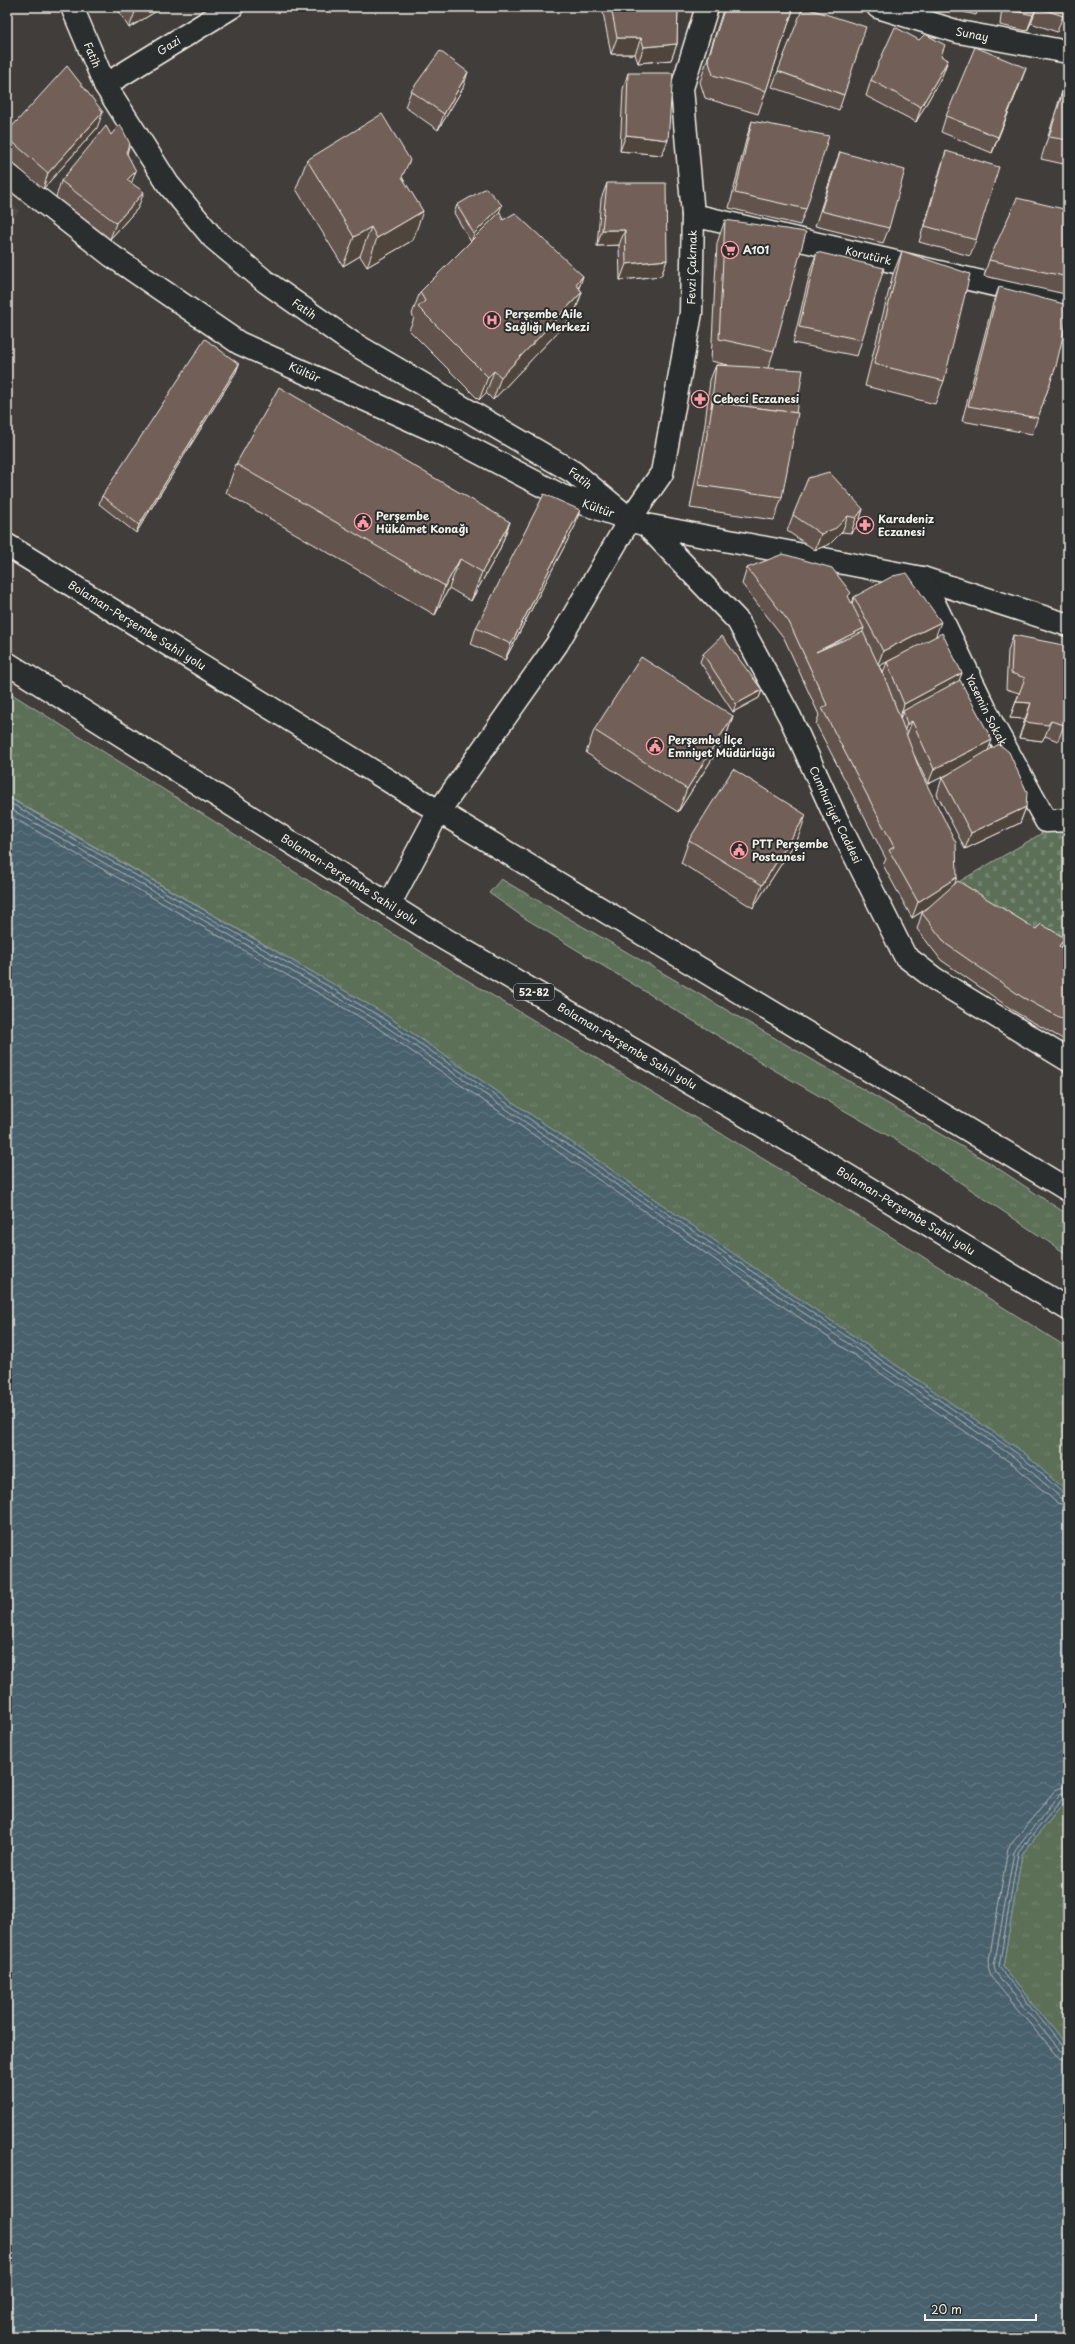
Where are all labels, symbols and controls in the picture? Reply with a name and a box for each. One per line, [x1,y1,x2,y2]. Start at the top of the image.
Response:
street label: Sunay [954,23,990,45]
street label: Gazi [154,32,184,59]
street label: Fatih [80,39,106,70]
street label: Fevzi Çakmak [682,230,701,305]
supermarket icon: A101 [720,240,740,260]
place label: A101 [743,241,770,258]
street label: Korutürk [844,242,894,269]
street label: Fatih [289,294,320,323]
place label: Perşembe Aile Sağlığı Merkezi [505,305,590,335]
hospital icon: Perşembe Aile Sağlığı Merkezi [482,310,502,330]
street label: Kültür [286,357,324,387]
pharmacy icon: Cebeci Eczanesi [690,389,710,409]
place label: Cebeci Eczanesi [713,390,800,407]
street label: Fatih [566,462,596,493]
street label: Kültür [580,495,618,522]
place label: Perşembe Hükûmet Konağı [376,507,469,537]
place label: Karadeniz Eczanesi [878,510,934,540]
public building icon: Perşembe Hükûmet Konağı [353,512,373,532]
pharmacy icon: Karadeniz Eczanesi [855,515,875,535]
street label: Bolaman-Perşembe Sahil yolu [65,576,210,674]
street label: Yasemin Sokak [962,671,1012,750]
place label: Perşembe İlçe Emniyet Müdürlüğü [668,731,775,761]
public building icon: Perşembe İlçe Emniyet Müdürlüğü [645,736,665,756]
street label: Cumhuriyet Caddesi [805,763,866,866]
street label: Bolaman-Perşembe Sahil yolu [278,829,421,929]
place label: PTT Perşembe Postanesi [752,835,829,865]
public building icon: PTT Perşembe Postanesi [729,840,749,860]
road number: 52-82 [514,984,554,1000]
street label: Bolaman-Perşembe Sahil yolu [554,998,700,1093]
street label: Bolaman-Perşembe Sahil yolu [834,1162,979,1259]
scale bar [925,2296,1036,2322]
text: 20 m [931,2300,962,2318]

